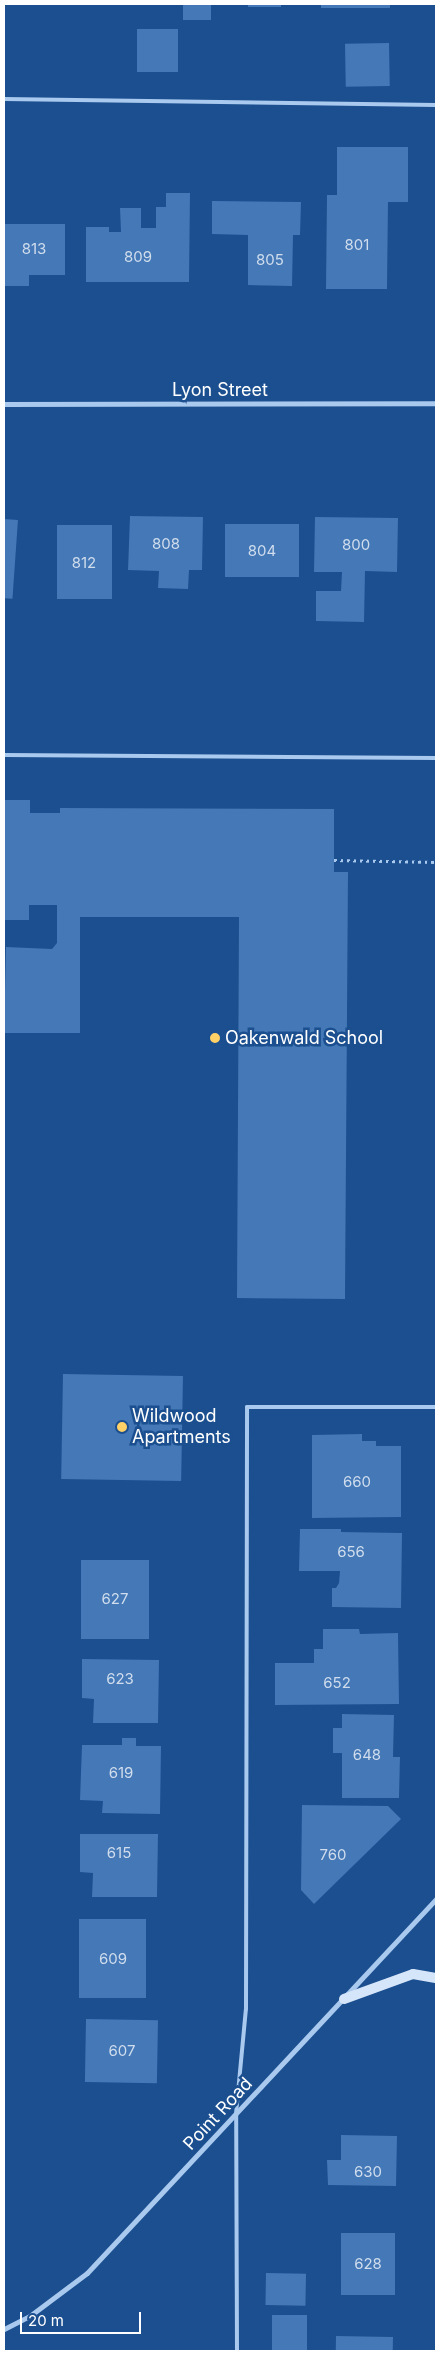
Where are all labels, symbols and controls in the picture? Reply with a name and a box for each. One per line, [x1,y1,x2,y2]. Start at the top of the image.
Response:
house number: 801 [345,236,369,254]
house number: 813 [22,240,46,258]
house number: 809 [124,248,152,266]
house number: 805 [256,251,284,269]
street label: Lyon Street [172,379,268,401]
house number: 808 [152,535,180,553]
house number: 800 [342,536,370,554]
house number: 804 [248,542,276,560]
house number: 812 [72,554,96,572]
place label: Oakenwald School [225,1027,383,1049]
marker: Oakenwald School [209,1032,221,1044]
place label: Wildwood Apartments [132,1406,231,1448]
marker: Wildwood Apartments [116,1421,128,1433]
house number: 660 [343,1473,371,1491]
house number: 656 [337,1543,365,1561]
house number: 627 [102,1590,128,1608]
house number: 623 [106,1670,134,1688]
house number: 652 [323,1674,351,1692]
house number: 648 [353,1746,381,1764]
house number: 619 [109,1764,133,1782]
house number: 615 [107,1844,131,1862]
house number: 760 [319,1846,347,1864]
house number: 609 [99,1950,127,1968]
house number: 607 [109,2042,135,2060]
street label: Point Road [179,2073,257,2155]
house number: 630 [354,2163,382,2181]
house number: 628 [354,2255,382,2273]
scale bar [22,2302,144,2334]
text: 20 m [28,2311,64,2330]

